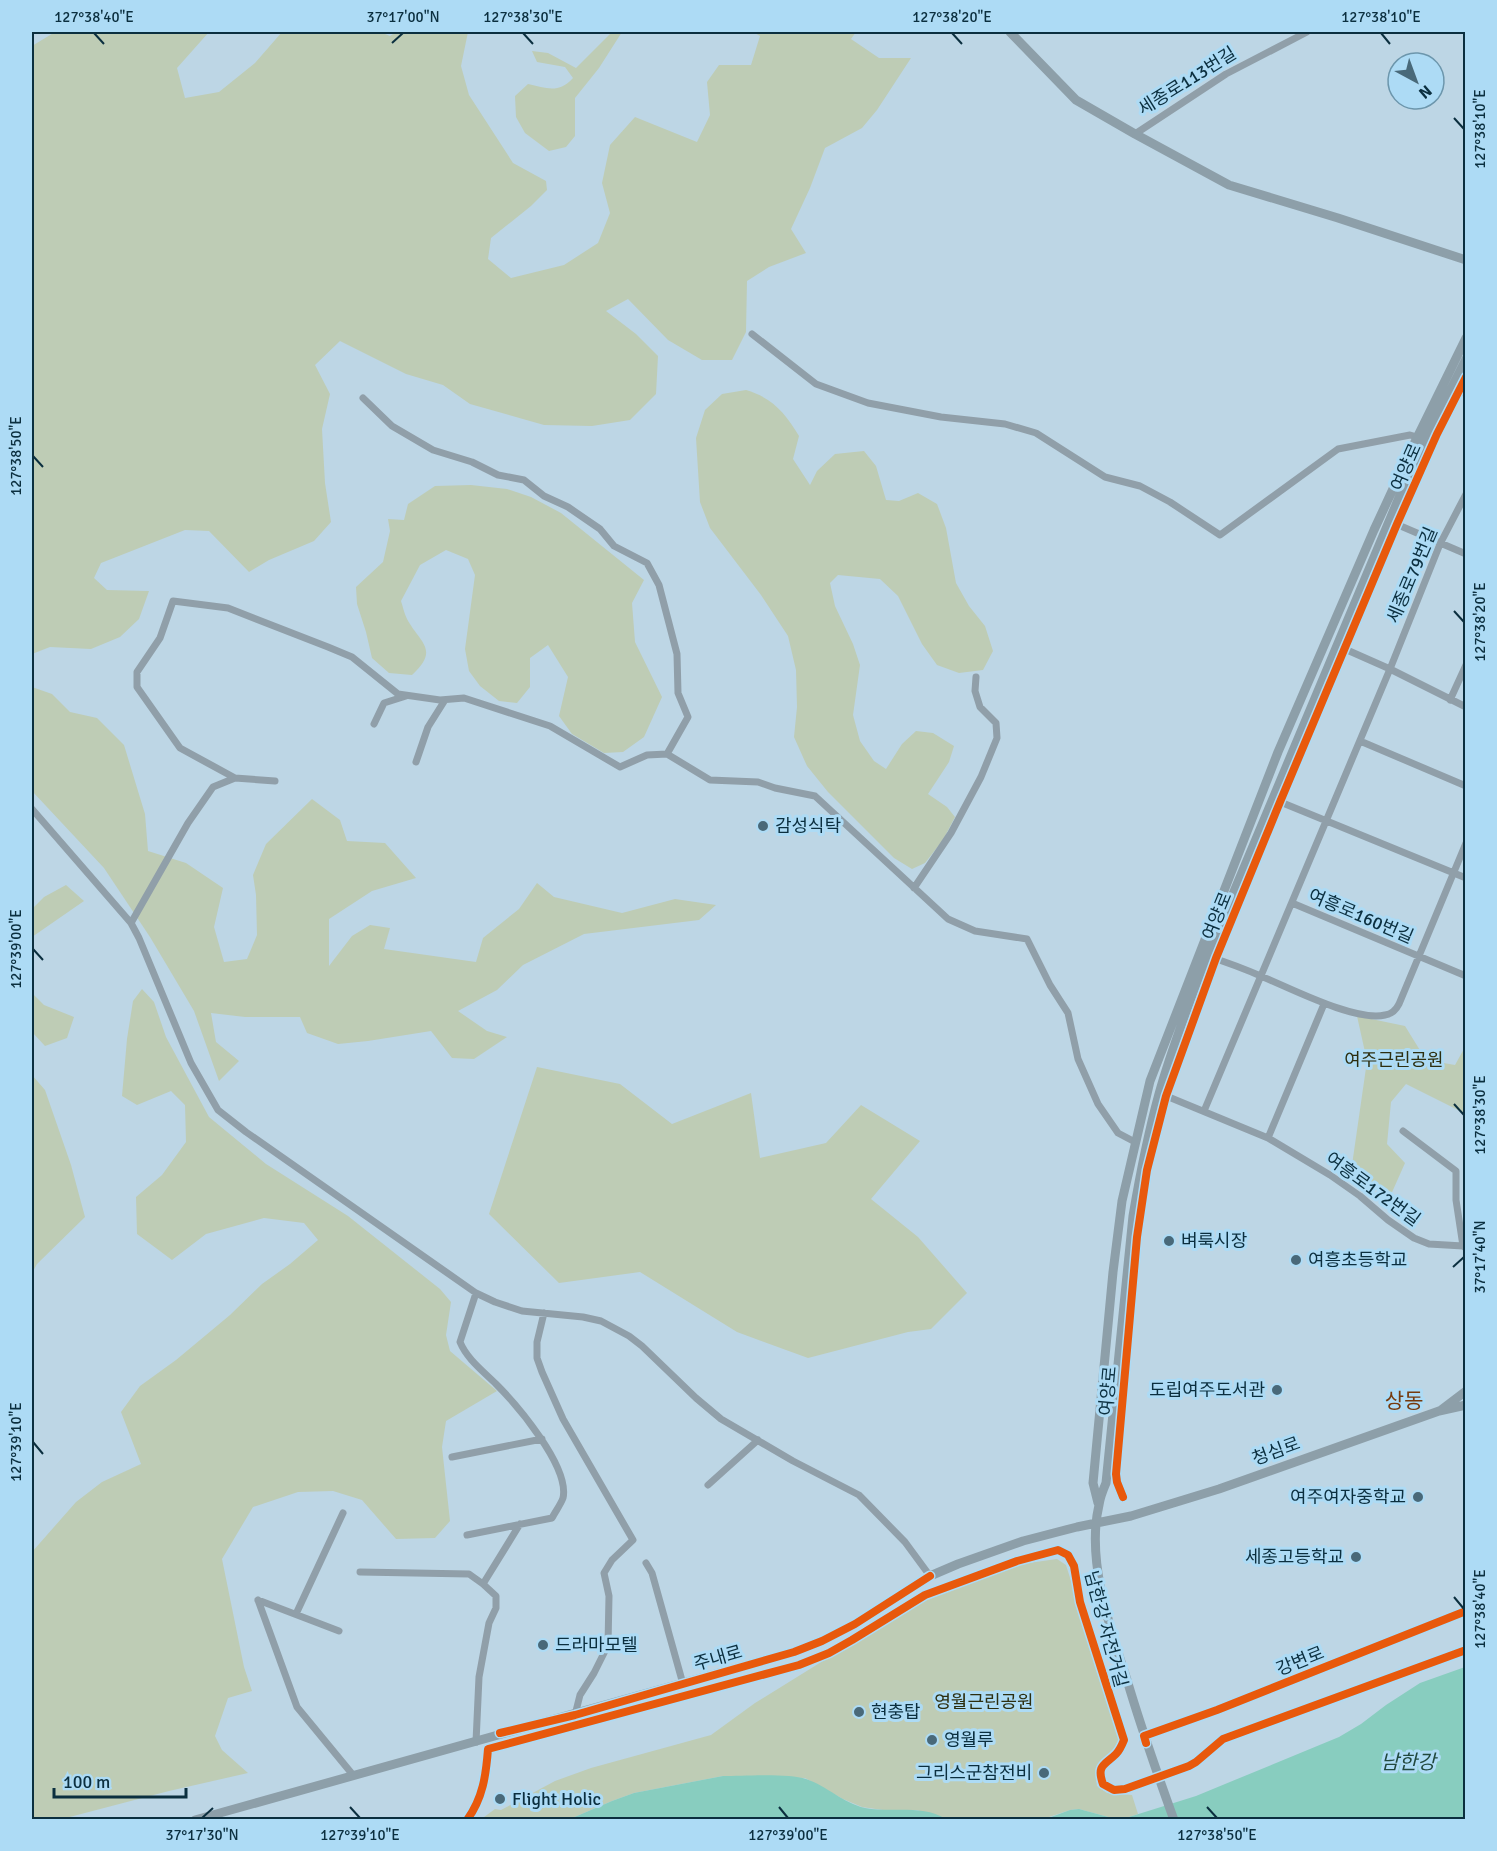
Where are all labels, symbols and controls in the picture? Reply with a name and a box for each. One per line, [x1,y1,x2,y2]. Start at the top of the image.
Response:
text: 127°38'40"E [54,8,134,26]
text: 37°17'00"N [366,8,440,26]
text: 127°38'30"E [483,8,563,26]
text: 127°38'20"E [912,8,992,26]
text: 127°38'10"E [1341,8,1421,26]
street label: 세종로113번길 [1134,42,1240,120]
north arrow [1386,51,1446,111]
text: N [1414,80,1436,103]
text: 127°38'10"E [1471,89,1489,169]
text: 127°38'50"E [7,416,25,496]
street label: 여양로 [1386,440,1426,494]
street label: 세종로79번길 [1382,524,1442,626]
text: 127°38'20"E [1471,582,1489,662]
place label: 감성식탁 [775,815,841,837]
marker: 감성식탁 [756,819,770,833]
street label: 여흥로160번길 [1305,884,1417,948]
street label: 여양로 [1197,889,1237,943]
text: 127°39'00"E [7,909,25,989]
park label: 여주근린공원 [1344,1049,1444,1071]
text: 127°38'30"E [1471,1075,1489,1155]
street label: 여흥로172번길 [1321,1147,1425,1231]
text: 37°17'40"N [1471,1220,1489,1294]
place label: 벼룩시장 [1181,1230,1247,1252]
marker: 벼룩시장 [1162,1234,1176,1248]
place label: 여흥초등학교 [1308,1249,1407,1271]
marker: 여흥초등학교 [1289,1253,1303,1267]
street label: 여양로 [1095,1365,1121,1417]
place label: 도립여주도서관 [1149,1379,1265,1401]
marker: 도립여주도서관 [1270,1383,1284,1397]
district label: 상동 [1385,1388,1423,1414]
text: 127°39'10"E [7,1402,25,1482]
street label: 청심로 [1249,1432,1303,1470]
place label: 여주여자중학교 [1290,1486,1406,1508]
marker: 여주여자중학교 [1411,1490,1425,1504]
place label: 세종고등학교 [1245,1546,1344,1568]
marker: 세종고등학교 [1349,1550,1363,1564]
street label: 남한강 자전거길 [1080,1568,1132,1690]
text: 127°38'40"E [1471,1569,1489,1649]
place label: 드라마모텔 [555,1634,638,1656]
marker: 드라마모텔 [536,1638,550,1652]
street label: 주내로 [691,1641,745,1675]
street label: 강변로 [1273,1641,1327,1681]
park label: 영월근린공원 [934,1691,1034,1713]
place label: 현충탑 [871,1701,921,1723]
marker: 현충탑 [852,1705,866,1719]
place label: 영월루 [944,1729,994,1751]
marker: 영월루 [925,1733,939,1747]
water label: 남한강 [1380,1750,1438,1775]
scale bar [54,1761,186,1799]
place label: 그리스군참전비 [916,1762,1032,1784]
marker: 그리스군참전비 [1037,1766,1051,1780]
text: 100 m [63,1771,110,1793]
place label: Flight Holic [512,1788,601,1810]
marker: Flight Holic [493,1792,507,1806]
text: 37°17'30"N [165,1826,239,1844]
text: 127°39'10"E [320,1826,400,1844]
text: 127°39'00"E [748,1826,828,1844]
text: 127°38'50"E [1177,1826,1257,1844]

